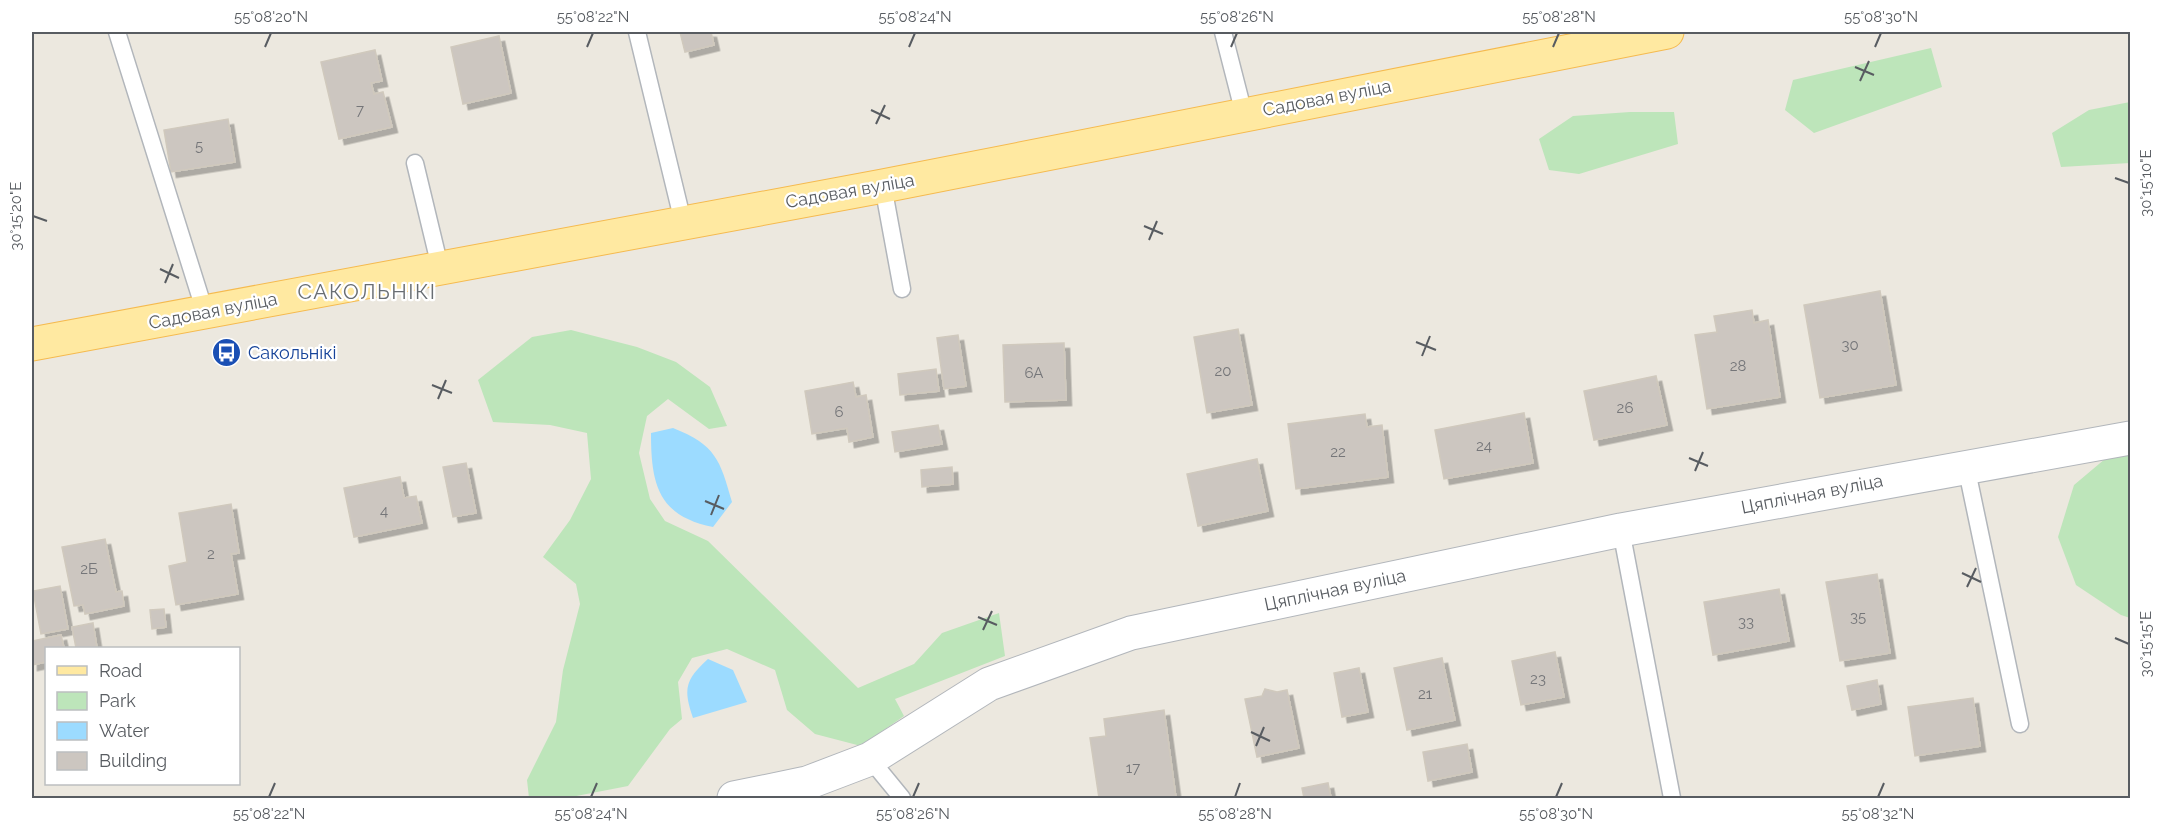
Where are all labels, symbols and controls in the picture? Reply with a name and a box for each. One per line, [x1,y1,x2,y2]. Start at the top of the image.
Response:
text: 55°08'20"N [234,8,308,26]
text: 55°08'22"N [557,8,629,26]
text: 55°08'24"N [879,8,951,26]
text: 55°08'26"N [1200,8,1274,26]
text: 55°08'28"N [1522,8,1596,26]
text: 55°08'30"N [1844,8,1918,26]
street label: Садовая вуліца [1261,75,1393,120]
house number: 7 [356,101,364,119]
house number: 5 [195,137,203,155]
text: 30°15'10"E [2137,149,2155,217]
street label: Садовая вуліца [784,169,916,212]
text: 30°15'20"E [7,182,25,250]
district label: САКОЛЬНІКІ [298,279,436,304]
street label: Садовая вуліца [147,288,279,333]
house number: 30 [1841,336,1859,354]
bus stop icon: Сакольнікі [211,337,243,369]
place label: Сакольнікі [248,342,336,363]
house number: 28 [1730,357,1746,375]
house number: 20 [1215,362,1232,380]
house number: 6А [1025,364,1043,382]
house number: 26 [1617,399,1633,417]
house number: 6 [834,403,844,421]
house number: 24 [1476,437,1492,455]
house number: 22 [1330,443,1346,461]
street label: Цяплічная вуліца [1739,469,1885,518]
house number: 4 [380,502,388,520]
house number: 2 [207,545,215,563]
house number: 2Б [80,560,98,578]
street label: Цяплічная вуліца [1262,564,1408,615]
house number: 35 [1850,608,1866,626]
text: 30°15'15"E [2137,611,2155,677]
house number: 33 [1738,613,1754,631]
legend [45,647,240,785]
text: Road [99,660,142,681]
house number: 23 [1530,670,1546,688]
house number: 21 [1418,685,1433,703]
text: Park [99,690,136,711]
text: Water [99,720,150,741]
text: Building [99,750,167,771]
house number: 17 [1126,759,1140,777]
text: 55°08'22"N [233,805,305,823]
text: 55°08'24"N [555,805,627,823]
text: 55°08'26"N [876,805,950,823]
text: 55°08'28"N [1198,805,1272,823]
text: 55°08'30"N [1519,805,1593,823]
text: 55°08'32"N [1842,805,1914,823]

